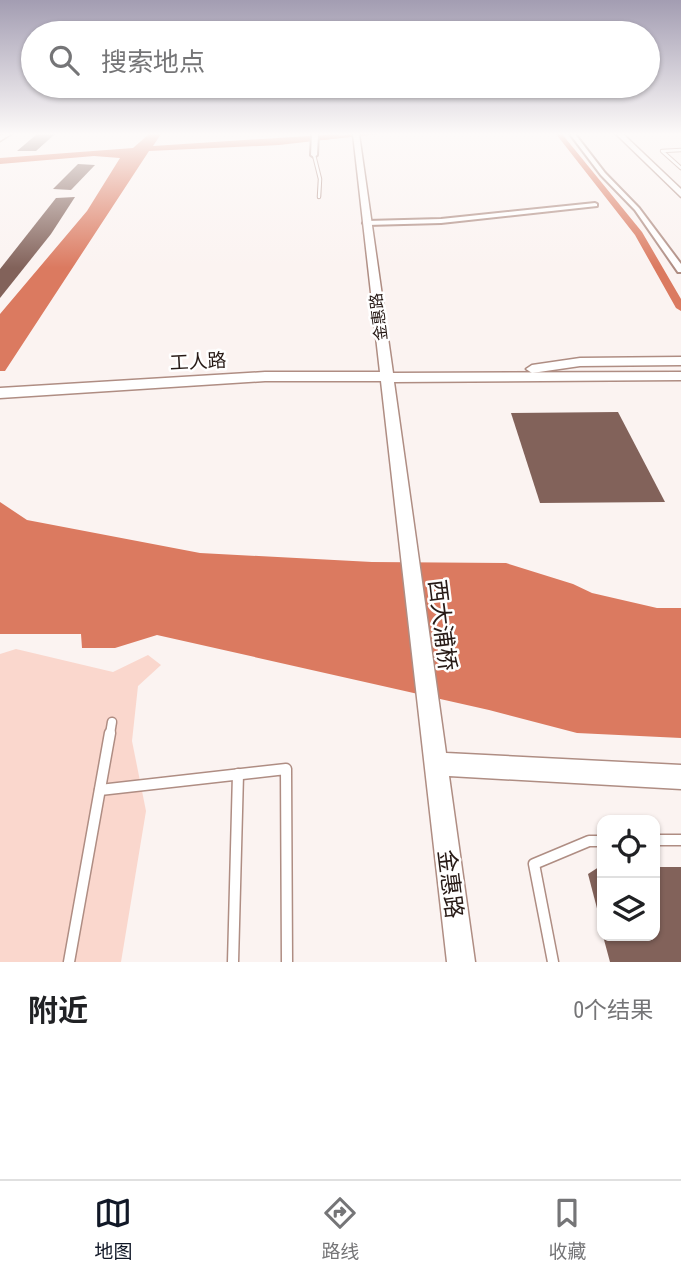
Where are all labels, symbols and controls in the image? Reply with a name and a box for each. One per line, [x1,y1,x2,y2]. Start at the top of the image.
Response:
search box [21,21,660,98]
icon: search [45,41,83,79]
text: 搜索地点 [101,44,205,79]
street label: 金惠路 [364,292,392,342]
street label: 工人路 [169,347,227,375]
street label: 西大浦桥 [422,577,464,673]
map controls [597,815,660,941]
button: locate [597,815,660,878]
street label: 金惠路 [431,848,471,920]
button: layers [597,878,660,941]
text: 附近 [28,990,88,1030]
text: 0个结果 [574,994,653,1025]
tab: 地图 [94,1194,133,1264]
tab: 路线 [321,1194,360,1264]
tab: 收藏 [548,1194,587,1264]

